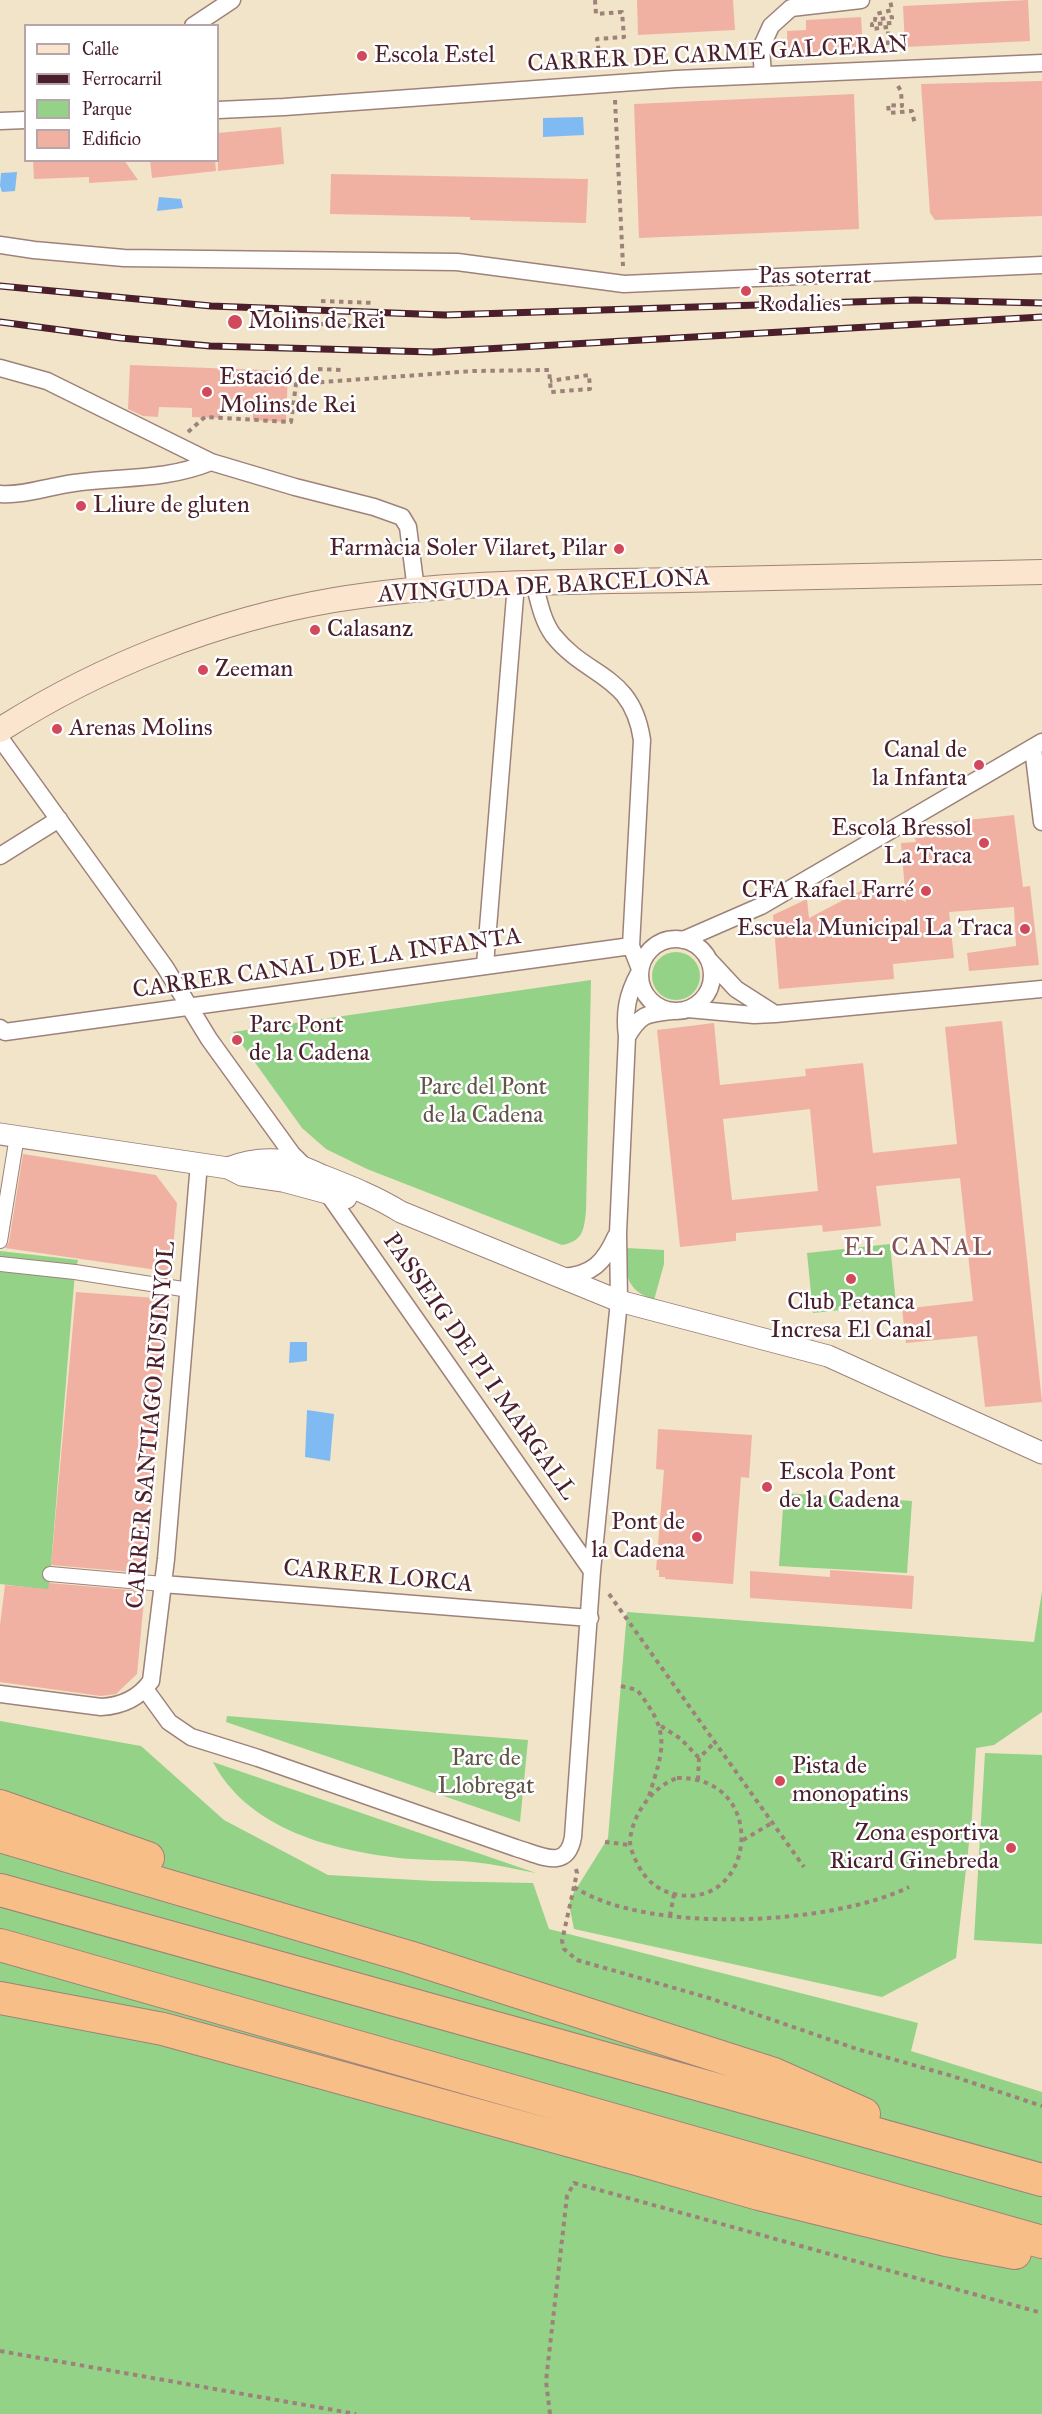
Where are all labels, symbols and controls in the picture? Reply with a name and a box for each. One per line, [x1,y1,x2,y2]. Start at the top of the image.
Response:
legend [24,24,219,162]
street label: CARRER DE CARME GALCERAN [527,31,909,79]
text: Calle [82,38,119,60]
place label: Escola Estel [374,42,495,70]
marker: Escola Estel [355,49,369,63]
text: Ferrocarril [82,68,162,90]
text: Parque [82,98,132,120]
text: Edificio [82,128,141,150]
place label: Pas soterrat Rodalies [758,263,872,319]
marker: Pas soterrat Rodalies [739,284,753,298]
place label: Molins de Rei [248,308,385,336]
marker: Molins de Rei [226,313,244,331]
place label: Estació de Molins de Rei [219,364,356,420]
marker: Estació de Molins de Rei [200,385,214,399]
place label: Lliure de gluten [93,492,250,520]
marker: Lliure de gluten [74,499,88,513]
place label: Farmàcia Soler Vilaret, Pilar [329,535,607,563]
marker: Farmàcia Soler Vilaret, Pilar [612,542,626,556]
street label: AVINGUDA DE BARCELONA [377,564,711,610]
place label: Calasanz [327,616,413,644]
marker: Calasanz [308,623,322,637]
place label: Zeeman [215,656,293,684]
marker: Zeeman [196,663,210,677]
place label: Arenas Molins [69,715,212,743]
marker: Arenas Molins [50,722,64,736]
place label: Canal de la Infanta [872,737,967,793]
marker: Canal de la Infanta [972,758,986,772]
place label: Escola Bressol La Traca [831,815,972,871]
marker: Escola Bressol La Traca [977,836,991,850]
place label: CFA Rafael Farré [742,877,914,905]
marker: CFA Rafael Farré [919,884,933,898]
place label: Escuela Municipal La Traca [737,915,1013,943]
street label: CARRER CANAL DE LA INFANTA [131,922,523,1006]
marker: Escuela Municipal La Traca [1018,922,1032,936]
place label: Parc Pont de la Cadena [249,1012,370,1068]
marker: Parc Pont de la Cadena [230,1033,244,1047]
park label: Parc del Pont de la Cadena [419,1074,547,1130]
street label: PASSEIG DE PI I MARGALL [376,1228,582,1506]
district label: EL CANAL [843,1233,993,1265]
street label: CARRER SANTIAGO RUSINYOL [122,1240,182,1610]
marker: Club Petanca Incresa El Canal [844,1272,858,1286]
place label: Club Petanca Incresa El Canal [770,1289,932,1345]
place label: Escola Pont de la Cadena [779,1459,900,1515]
marker: Escola Pont de la Cadena [760,1480,774,1494]
place label: Pont de la Cadena [592,1509,685,1565]
marker: Pont de la Cadena [690,1530,704,1544]
street label: CARRER LORCA [282,1554,474,1600]
park label: Parc de Llobregat [438,1745,534,1801]
place label: Pista de monopatins [792,1753,909,1809]
marker: Pista de monopatins [773,1774,787,1788]
place label: Zona esportiva Ricard Ginebreda [830,1820,999,1876]
marker: Zona esportiva Ricard Ginebreda [1004,1841,1018,1855]

